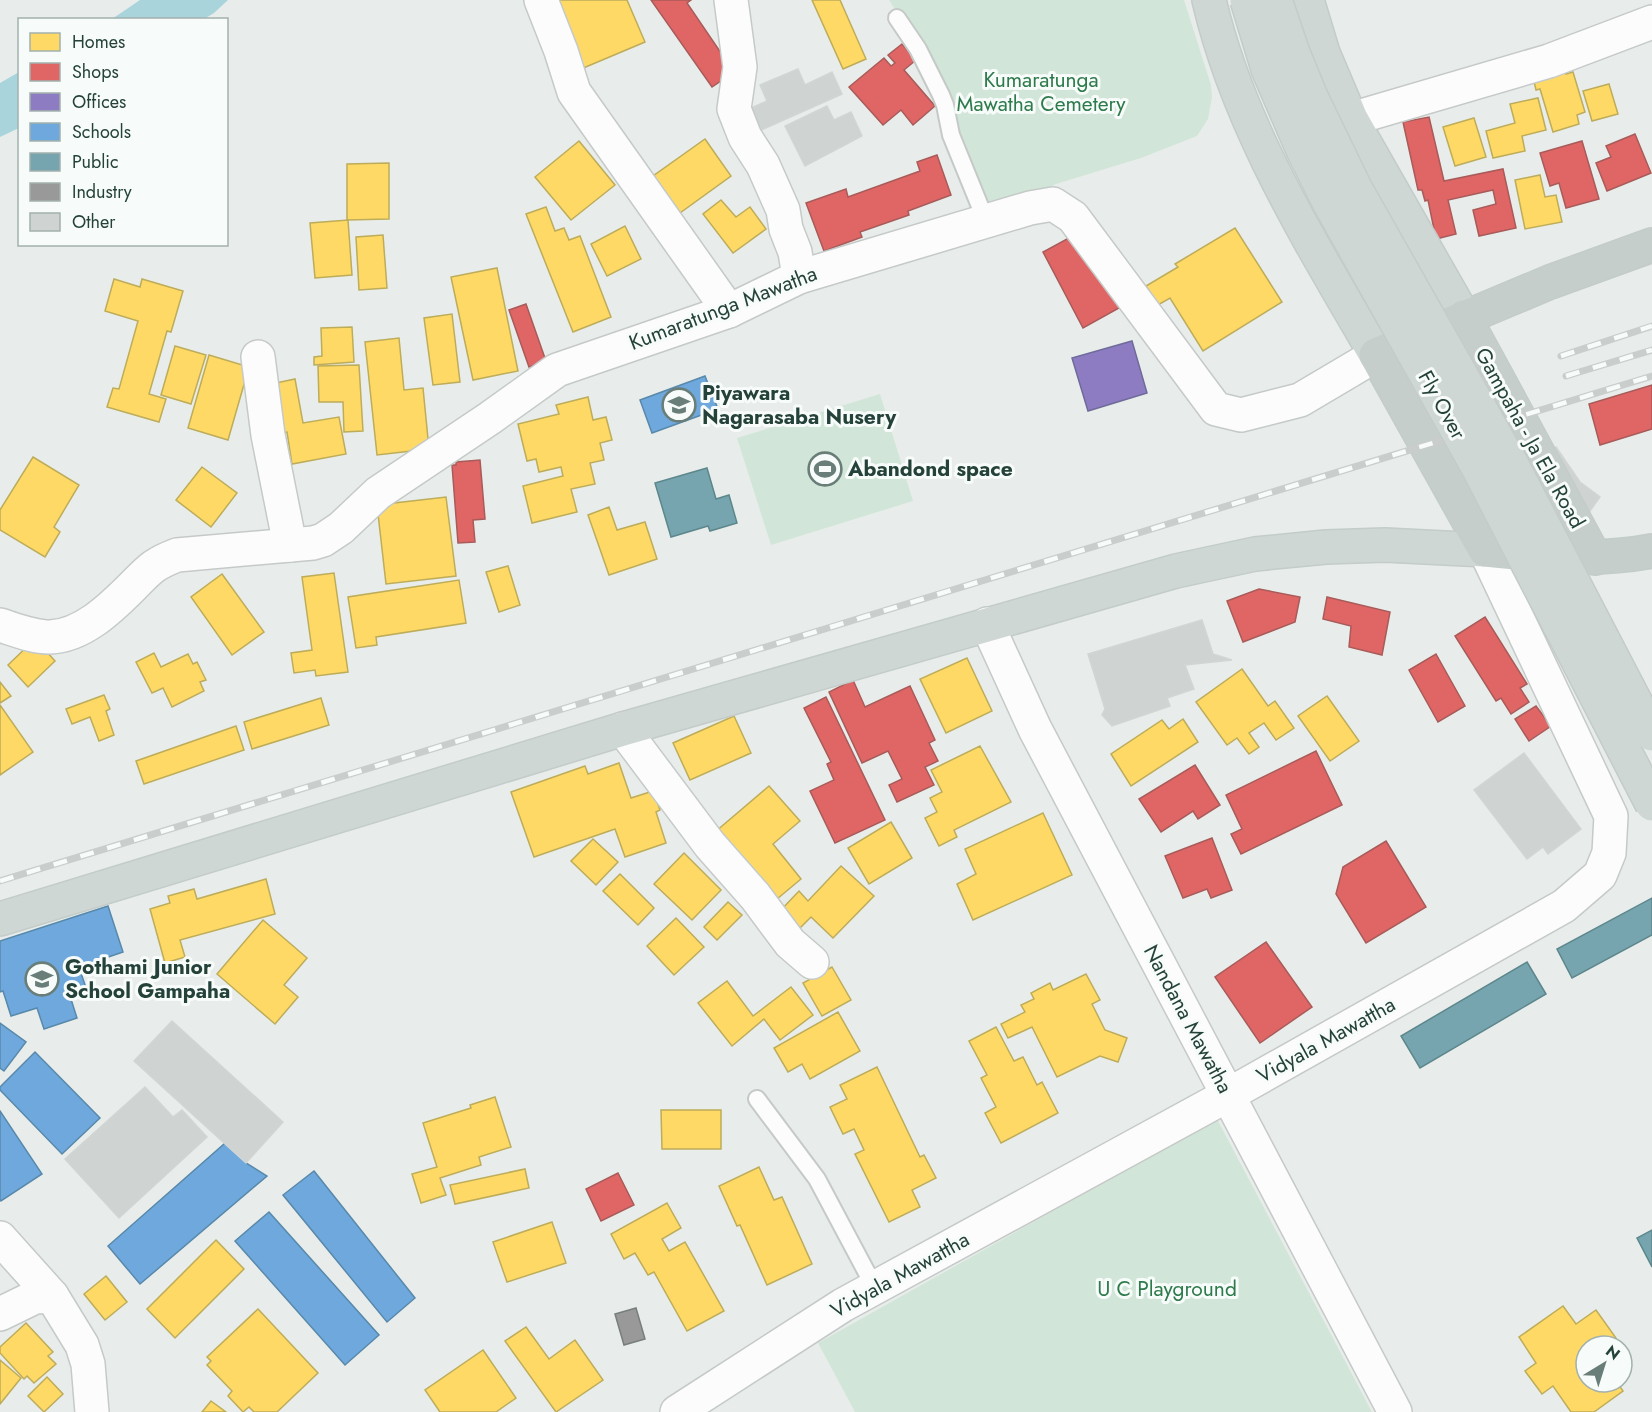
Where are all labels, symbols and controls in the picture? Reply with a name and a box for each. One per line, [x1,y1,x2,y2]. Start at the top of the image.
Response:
legend [18,18,228,246]
text: Homes [72,29,125,55]
text: Shops [72,59,119,85]
park label: Kumaratunga Mawatha Cemetery [956,65,1126,119]
text: Offices [72,89,126,115]
text: Schools [72,119,131,145]
text: Public [72,149,119,175]
text: Industry [72,179,132,205]
text: Other [72,209,116,235]
street label: Kumaratunga Mawatha [625,258,821,358]
street label: Gampaha - Ja Ela Road [1468,342,1592,534]
street label: Fly Over [1411,365,1474,446]
place label: Piyawara Nagarasaba Nusery [702,378,897,432]
school or university icon: Piyawara Nagarasaba Nusery [661,387,697,423]
sports icon: Abandond space [807,451,843,487]
place label: Abandond space [847,454,1013,484]
street label: Nandana Mawatha [1136,939,1240,1099]
place label: Gothami Junior School Gampaha [65,952,230,1006]
school or university icon: Gothami Junior School Gampaha [24,961,60,997]
street label: Vidyala Mawattha [1251,989,1401,1091]
street label: Vidyala Mawattha [825,1224,975,1326]
park label: U C Playground [1097,1274,1237,1304]
north arrow [1574,1334,1634,1394]
text: N [1601,1340,1625,1366]

